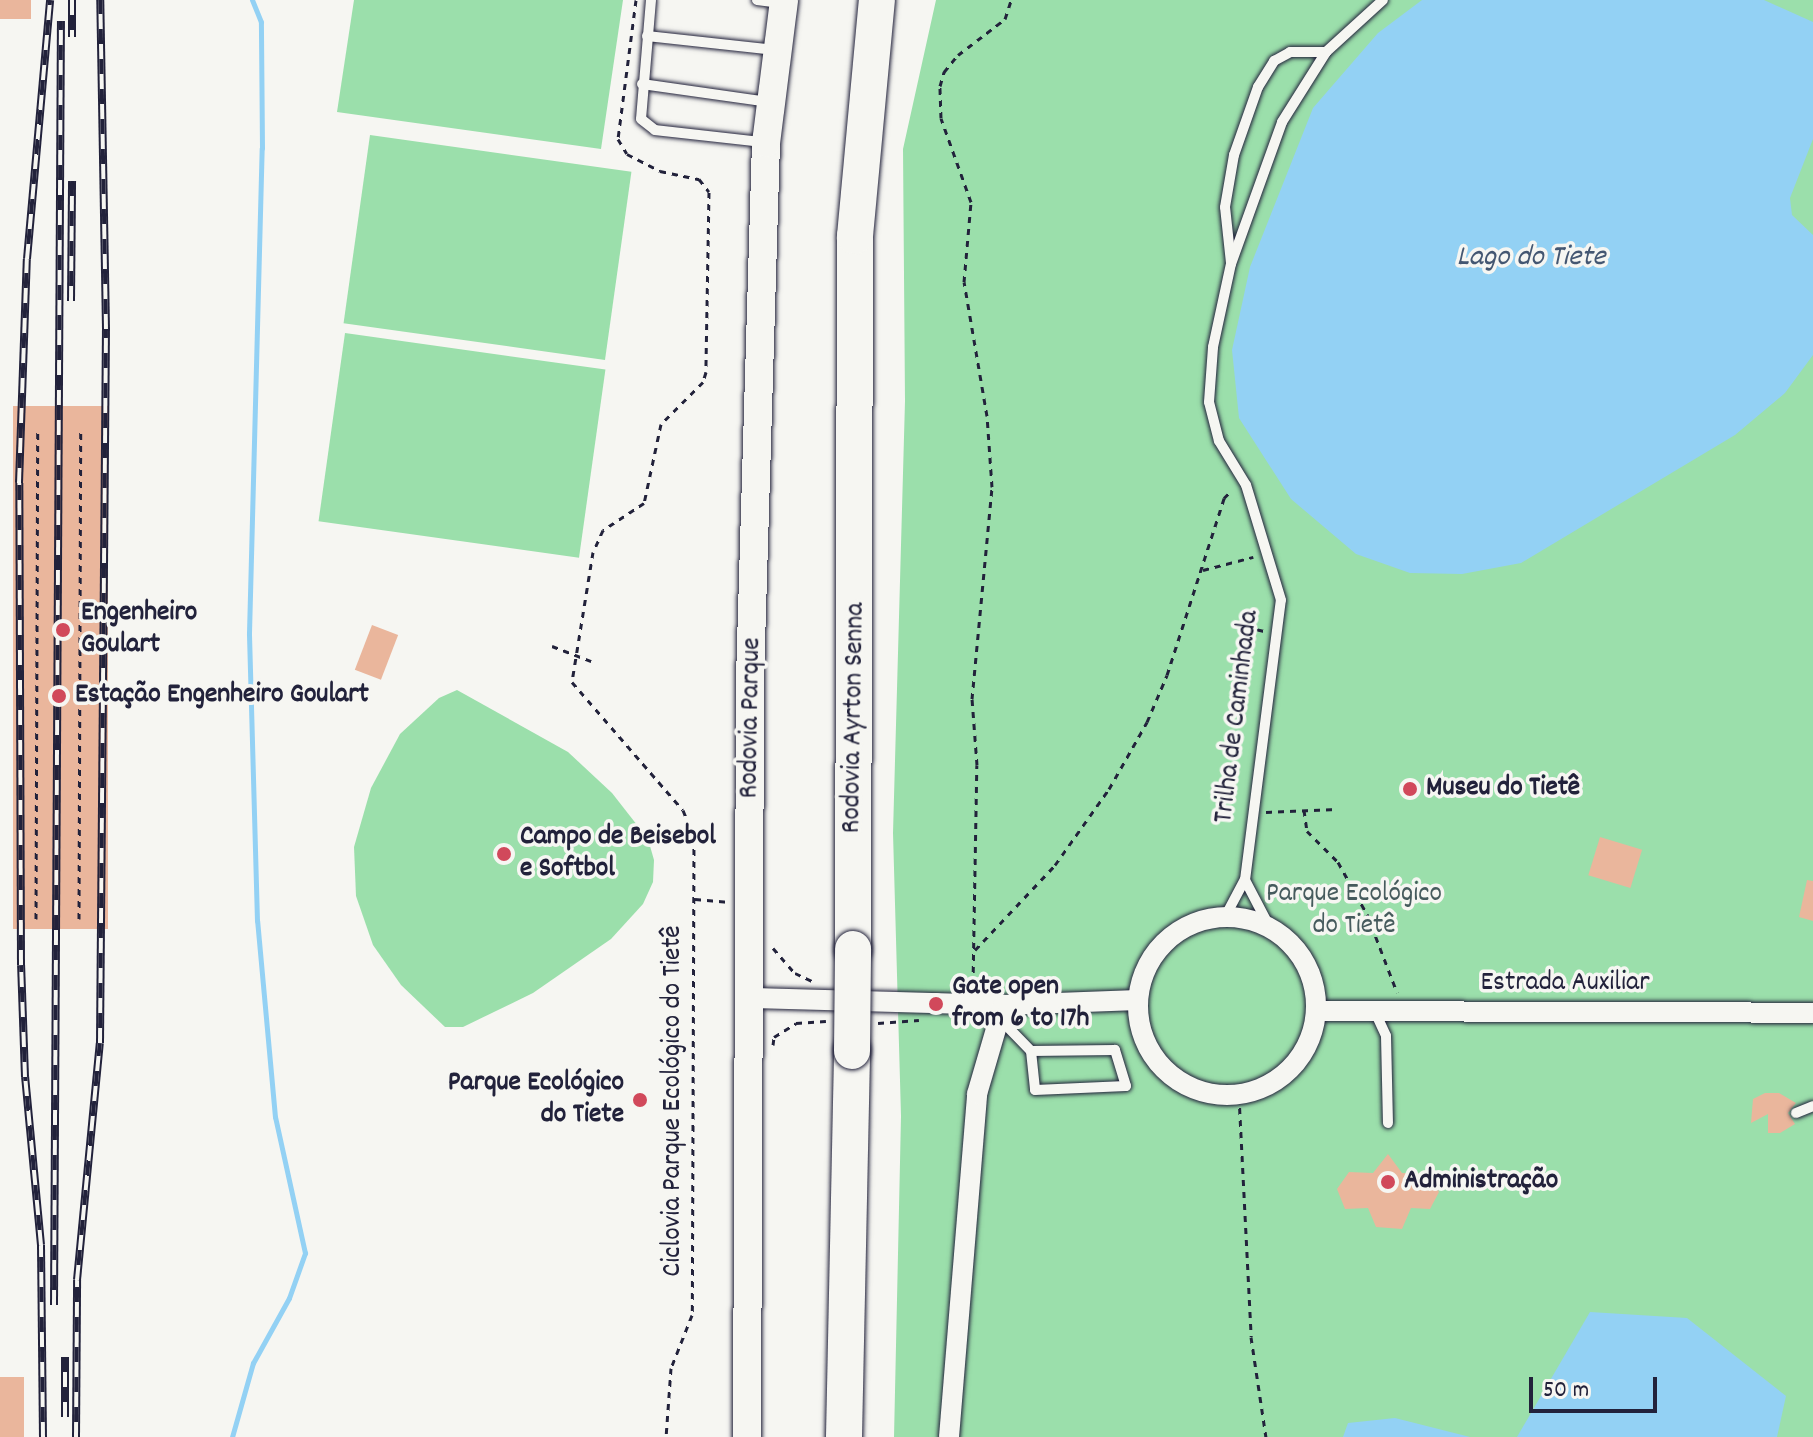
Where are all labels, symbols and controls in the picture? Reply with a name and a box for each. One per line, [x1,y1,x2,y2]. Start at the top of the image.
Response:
water label: Lago do Tiete [1457,241,1605,277]
place label: Engenheiro Goulart [81,597,197,663]
street label: Rodovia Ayrton Senna [836,602,874,834]
street label: Trilha de Caminhada [1208,609,1268,825]
marker: Engenheiro Goulart [52,619,74,641]
street label: Rodovia Parque [734,637,770,799]
place label: Estação Engenheiro Goulart [75,679,369,713]
marker: Estação Engenheiro Goulart [50,687,68,705]
place label: Museu do Tietê [1426,772,1580,806]
marker: Museu do Tietê [1401,780,1419,798]
place label: Campo de Beisebol e Softbol [520,821,716,887]
marker: Campo de Beisebol e Softbol [495,845,513,863]
park label: Parque Ecológico do Tietê [1266,878,1442,944]
street label: Ciclovia Parque Ecológico do Tietê [657,925,691,1277]
street label: Estrada Auxiliar [1480,967,1650,1001]
place label: Gate open from 6 to 17h [952,971,1089,1037]
marker: Gate open from 6 to 17h [927,995,945,1013]
place label: Parque Ecológico do Tiete [448,1067,624,1133]
marker: Parque Ecológico do Tiete [631,1091,649,1109]
place label: Administração [1404,1165,1558,1199]
marker: Administração [1379,1173,1397,1191]
scale bar [1533,1361,1661,1411]
text: 50 m [1543,1374,1589,1408]

